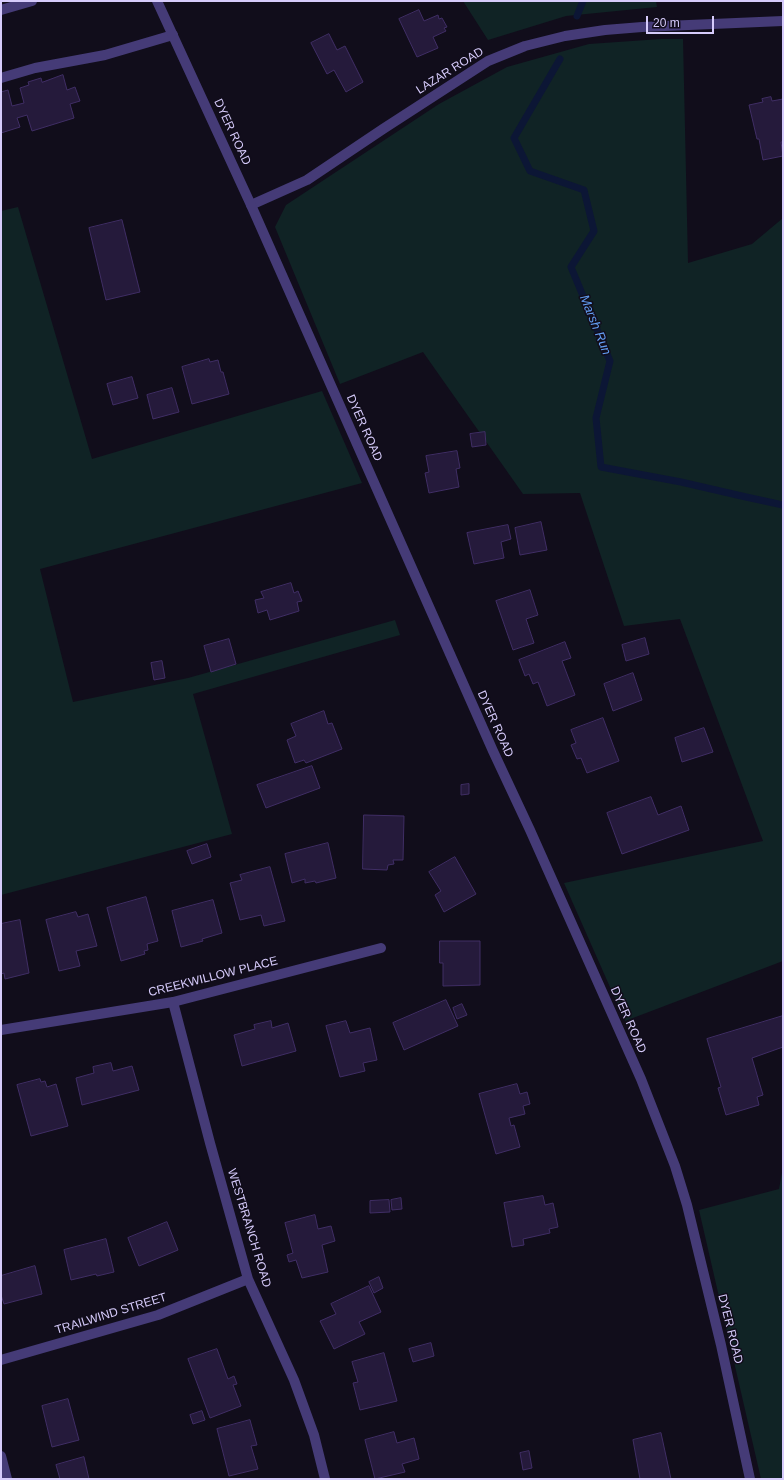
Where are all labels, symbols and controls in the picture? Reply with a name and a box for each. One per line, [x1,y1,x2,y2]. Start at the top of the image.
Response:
scale bar [648,8,716,34]
text: 20 m [653,16,680,30]
street label: LAZAR ROAD [414,45,486,97]
street label: DYER ROAD [210,97,254,167]
water label: Marsh Run [576,293,614,357]
street label: DYER ROAD [343,392,385,464]
street label: DYER ROAD [474,688,516,760]
street label: CREEKWILLOW PLACE [147,954,279,1000]
street label: DYER ROAD [607,984,649,1056]
street label: WESTBRANCH ROAD [224,1167,274,1289]
street label: TRAILWIND STREET [54,1290,168,1338]
street label: DYER ROAD [714,1293,746,1365]

